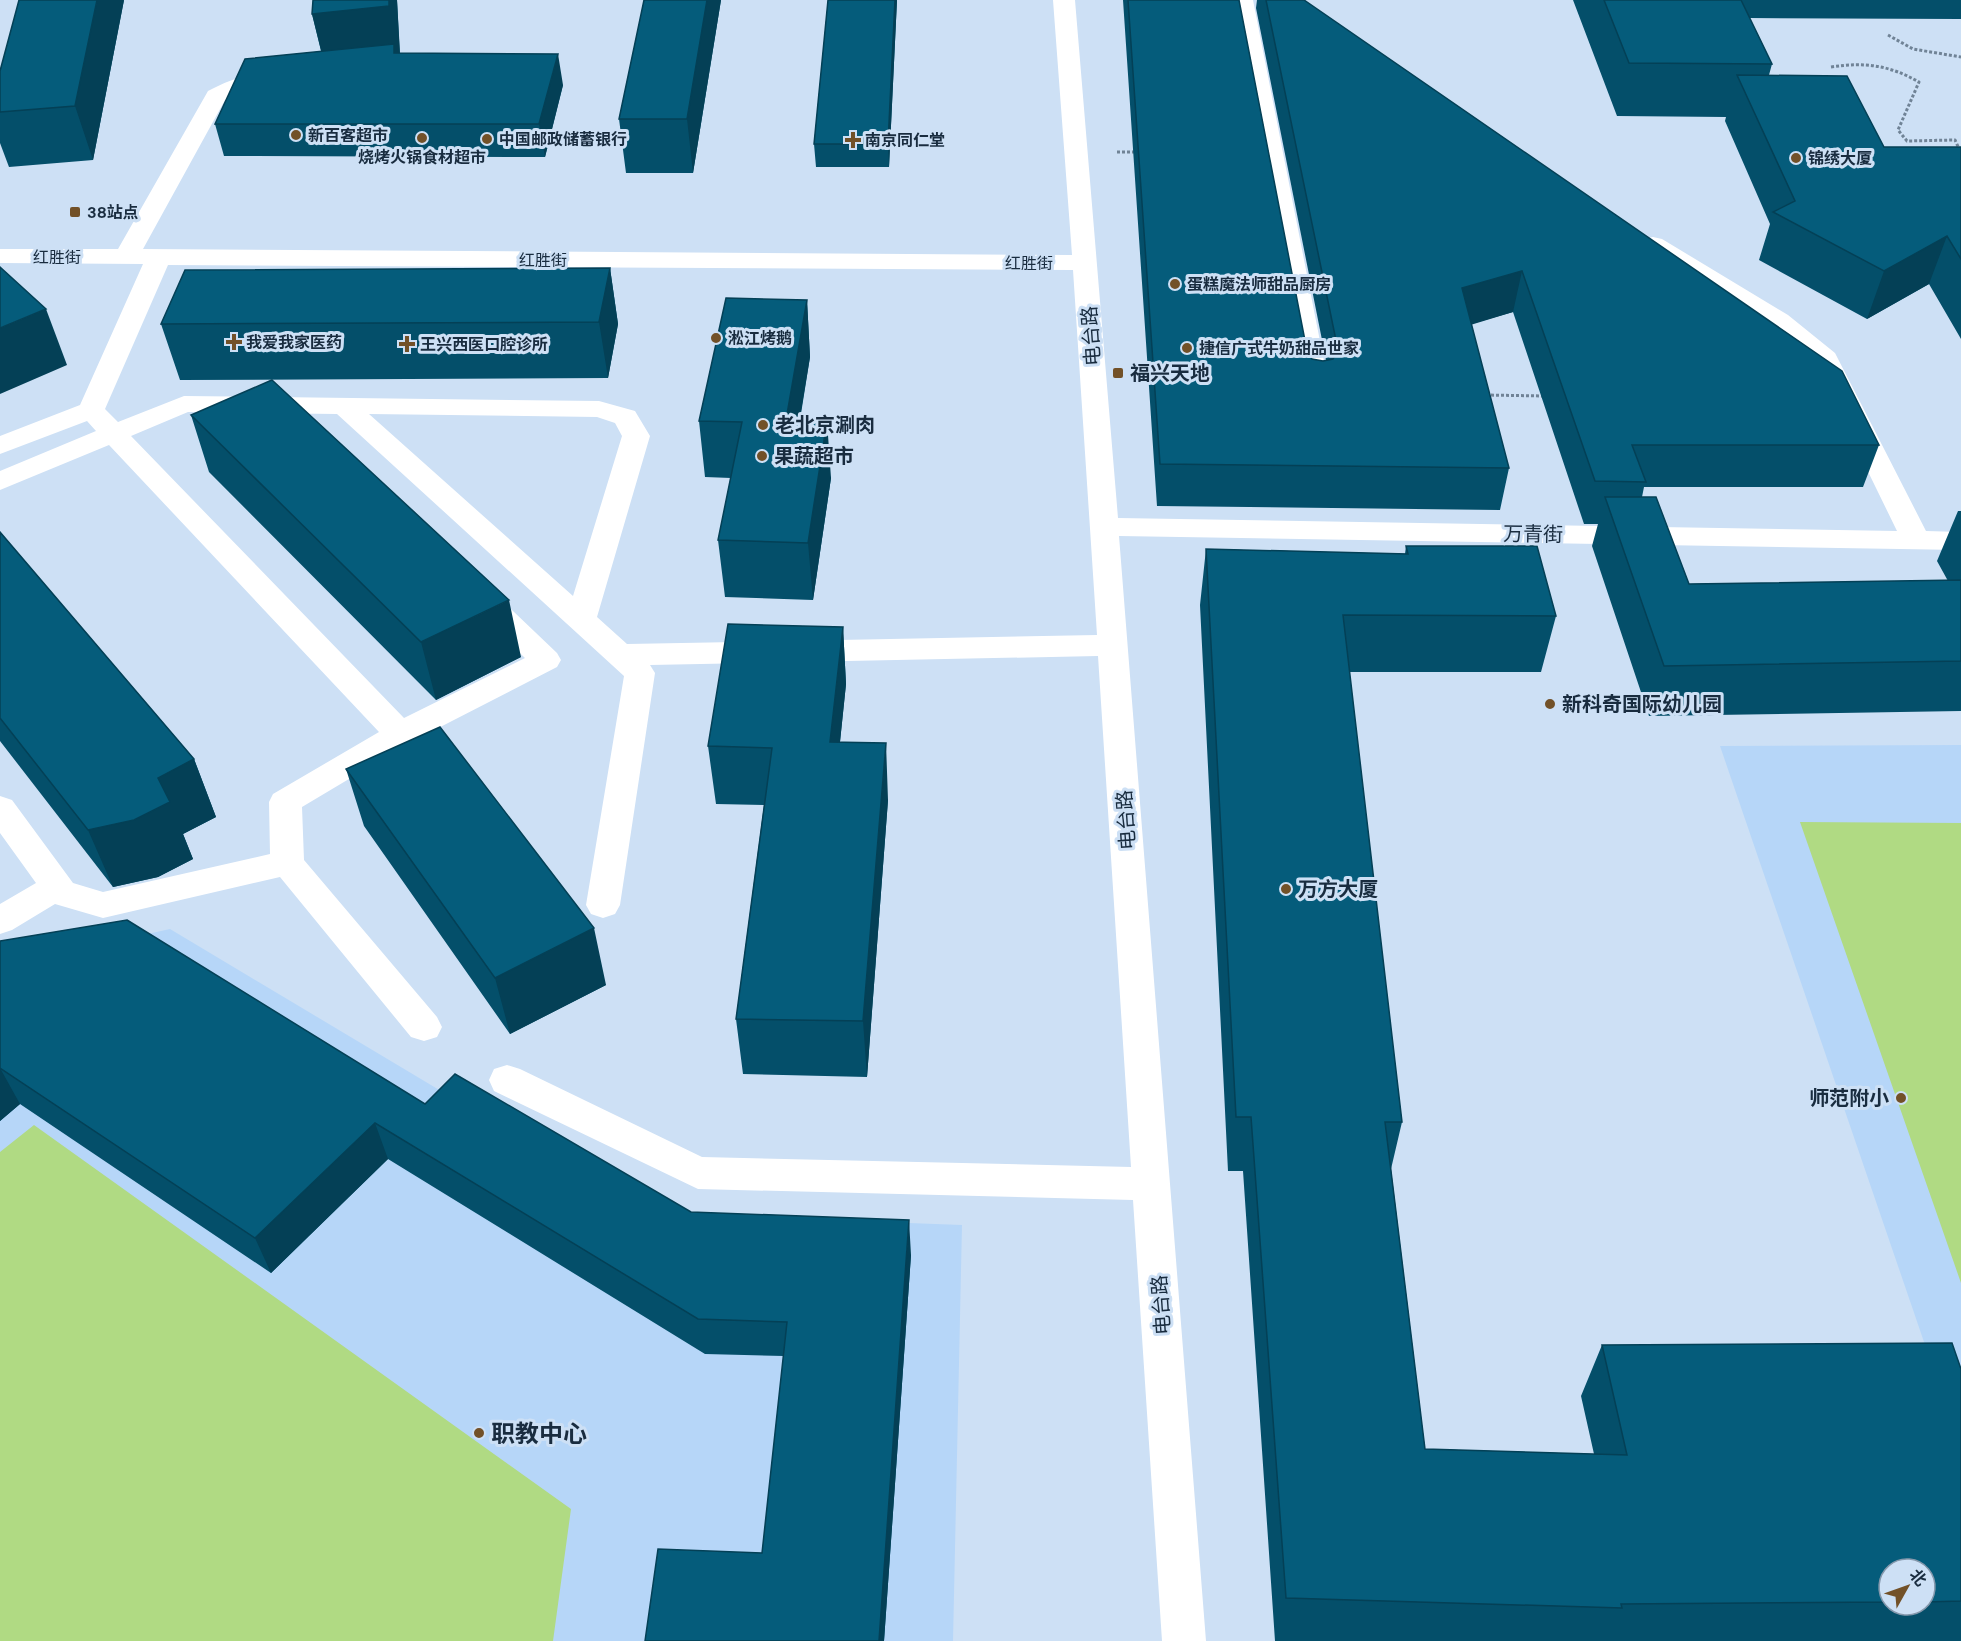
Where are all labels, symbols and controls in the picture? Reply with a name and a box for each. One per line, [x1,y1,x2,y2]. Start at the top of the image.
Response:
place label: 新百客超市 [308,125,388,146]
marker: 新百客超市 [289,128,303,142]
place label: 中国邮政储蓄银行 [499,129,627,150]
place label: 南京同仁堂 [865,130,945,151]
marker: 烧烤火锅食材超市 [415,131,429,145]
marker: 中国邮政储蓄银行 [480,132,494,146]
marker: 南京同仁堂 [846,133,860,147]
place label: 烧烤火锅食材超市 [358,147,486,168]
place label: 锦绣大厦 [1808,148,1872,169]
marker: 锦绣大厦 [1789,151,1803,165]
place label: 38站点 [87,202,139,223]
marker: 38站点 [68,205,82,219]
street label: 红胜街 [33,247,81,268]
street label: 红胜街 [519,250,567,271]
street label: 红胜街 [1005,253,1053,274]
place label: 蛋糕魔法师甜品厨房 [1187,274,1331,295]
marker: 蛋糕魔法师甜品厨房 [1168,277,1182,291]
street label: 电台路 [1076,305,1106,367]
place label: 淞江烤鹅 [728,328,792,349]
marker: 淞江烤鹅 [709,331,723,345]
place label: 我爱我家医药 [246,332,342,353]
place label: 王兴西医口腔诊所 [420,334,548,355]
marker: 我爱我家医药 [227,335,241,349]
marker: 王兴西医口腔诊所 [398,335,416,353]
place label: 捷信广式牛奶甜品世家 [1199,338,1359,359]
marker: 捷信广式牛奶甜品世家 [1180,341,1194,355]
place label: 福兴天地 [1130,360,1210,386]
marker: 福兴天地 [1111,366,1125,380]
place label: 老北京涮肉 [775,412,875,438]
marker: 老北京涮肉 [756,418,770,432]
place label: 果蔬超市 [774,443,854,469]
marker: 果蔬超市 [755,449,769,463]
street label: 万青街 [1503,520,1563,548]
place label: 新科奇国际幼儿园 [1562,691,1722,717]
marker: 新科奇国际幼儿园 [1543,697,1557,711]
street label: 电台路 [1111,789,1141,851]
place label: 万方大厦 [1298,876,1378,902]
marker: 万方大厦 [1279,882,1293,896]
place label: 师范附小 [1809,1085,1889,1111]
marker: 师范附小 [1894,1091,1908,1105]
street label: 电台路 [1146,1274,1176,1336]
place label: 职教中心 [491,1418,587,1449]
marker: 职教中心 [472,1426,486,1440]
north arrow [1877,1557,1937,1617]
text: 北 [1905,1565,1931,1591]

